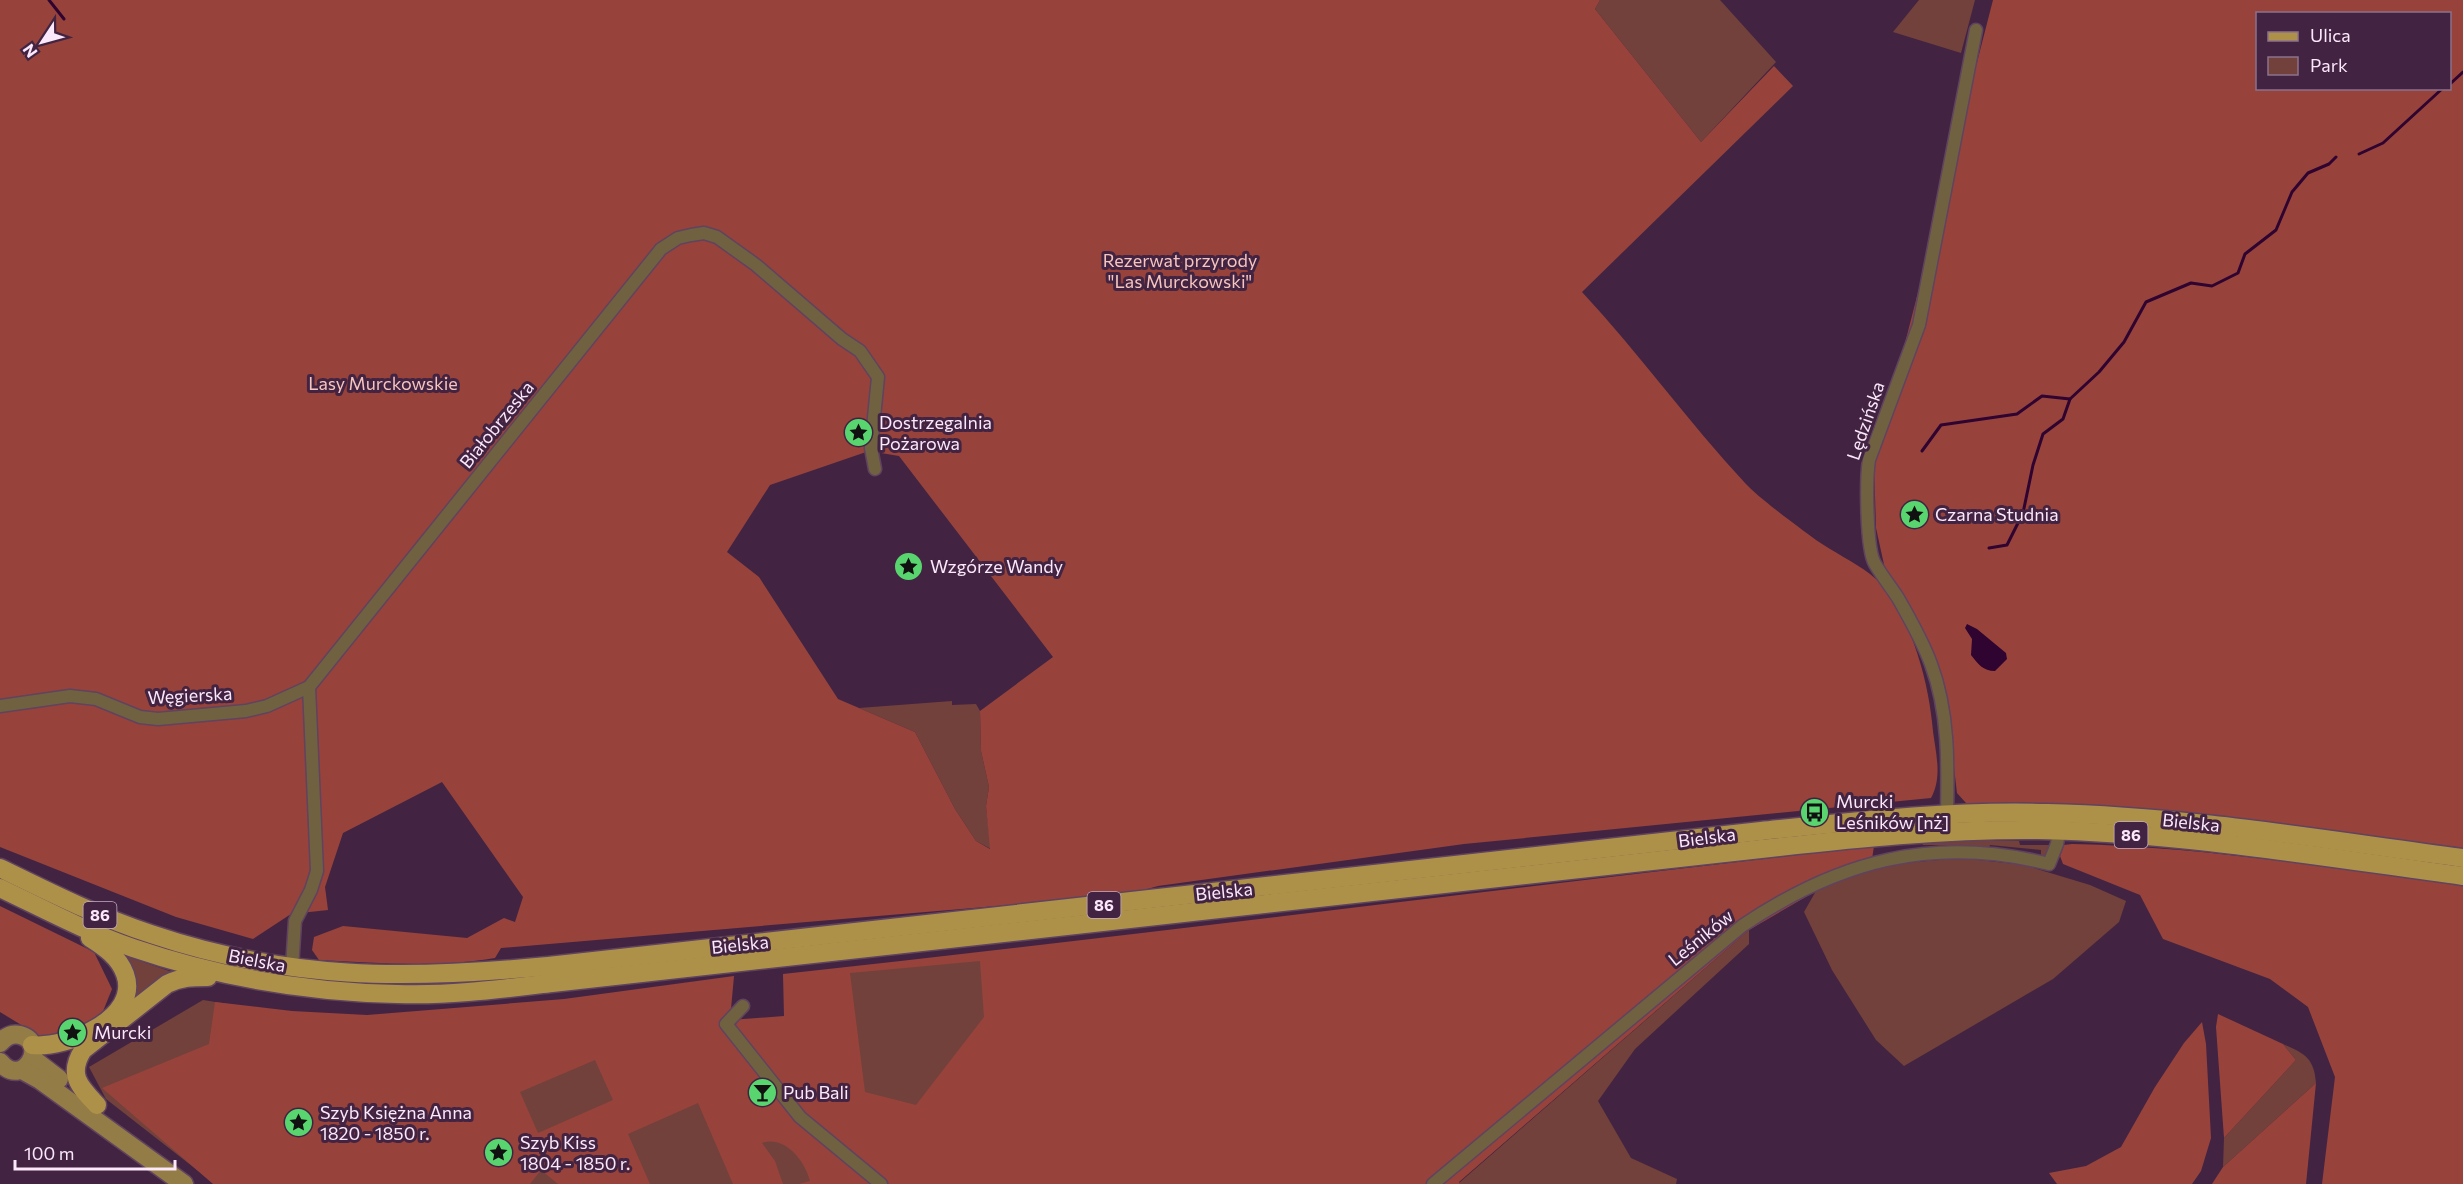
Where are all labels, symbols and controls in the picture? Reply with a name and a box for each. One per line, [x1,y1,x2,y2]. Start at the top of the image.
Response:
north arrow [12,12,72,72]
legend [2256,12,2451,90]
text: Ulica [2310,24,2351,46]
text: N [18,41,41,62]
text: Park [2310,54,2348,76]
park label: Rezerwat przyrody "Las Murckowski" [1103,249,1257,292]
park label: Lasy Murckowskie [308,372,458,394]
street label: Białobrzeska [454,376,538,472]
street label: Lędzińska [1841,379,1889,463]
place label: Dostrzegalnia Pożarowa [879,411,992,454]
place icon: Dostrzegalnia Pożarowa [842,417,874,449]
place icon: Czarna Studnia [1898,499,1930,531]
place label: Czarna Studnia [1935,503,2059,525]
place icon: Wzgórze Wandy [893,551,925,583]
place label: Wzgórze Wandy [930,555,1063,577]
street label: Węgierska [147,682,233,708]
place label: Murcki Leśników [nż] [1836,790,1949,833]
bus stop icon: Murcki Leśników [nż] [1799,796,1831,828]
street label: Bielska [2161,808,2221,836]
road number: 86 [2114,822,2148,848]
street label: Bielska [1677,823,1737,851]
street label: Bielska [1194,877,1254,905]
road number: 86 [1088,892,1120,918]
road number: 86 [84,902,116,928]
street label: Leśników [1663,904,1737,970]
street label: Bielska [710,930,770,958]
street label: Bielska [227,944,288,976]
place icon: Murcki [57,1017,89,1049]
place label: Murcki [94,1021,151,1043]
bar icon: Pub Bali [746,1077,778,1109]
place label: Pub Bali [783,1081,849,1103]
place label: Szyb Księżna Anna 1820 - 1850 r. [320,1101,472,1144]
place icon: Szyb Księżna Anna 1820 - 1850 r. [283,1107,315,1139]
place label: Szyb Kiss 1804 - 1850 r. [520,1131,630,1174]
scale bar [15,1133,176,1171]
place icon: Szyb Kiss 1804 - 1850 r. [483,1137,515,1169]
text: 100 m [24,1142,74,1164]

